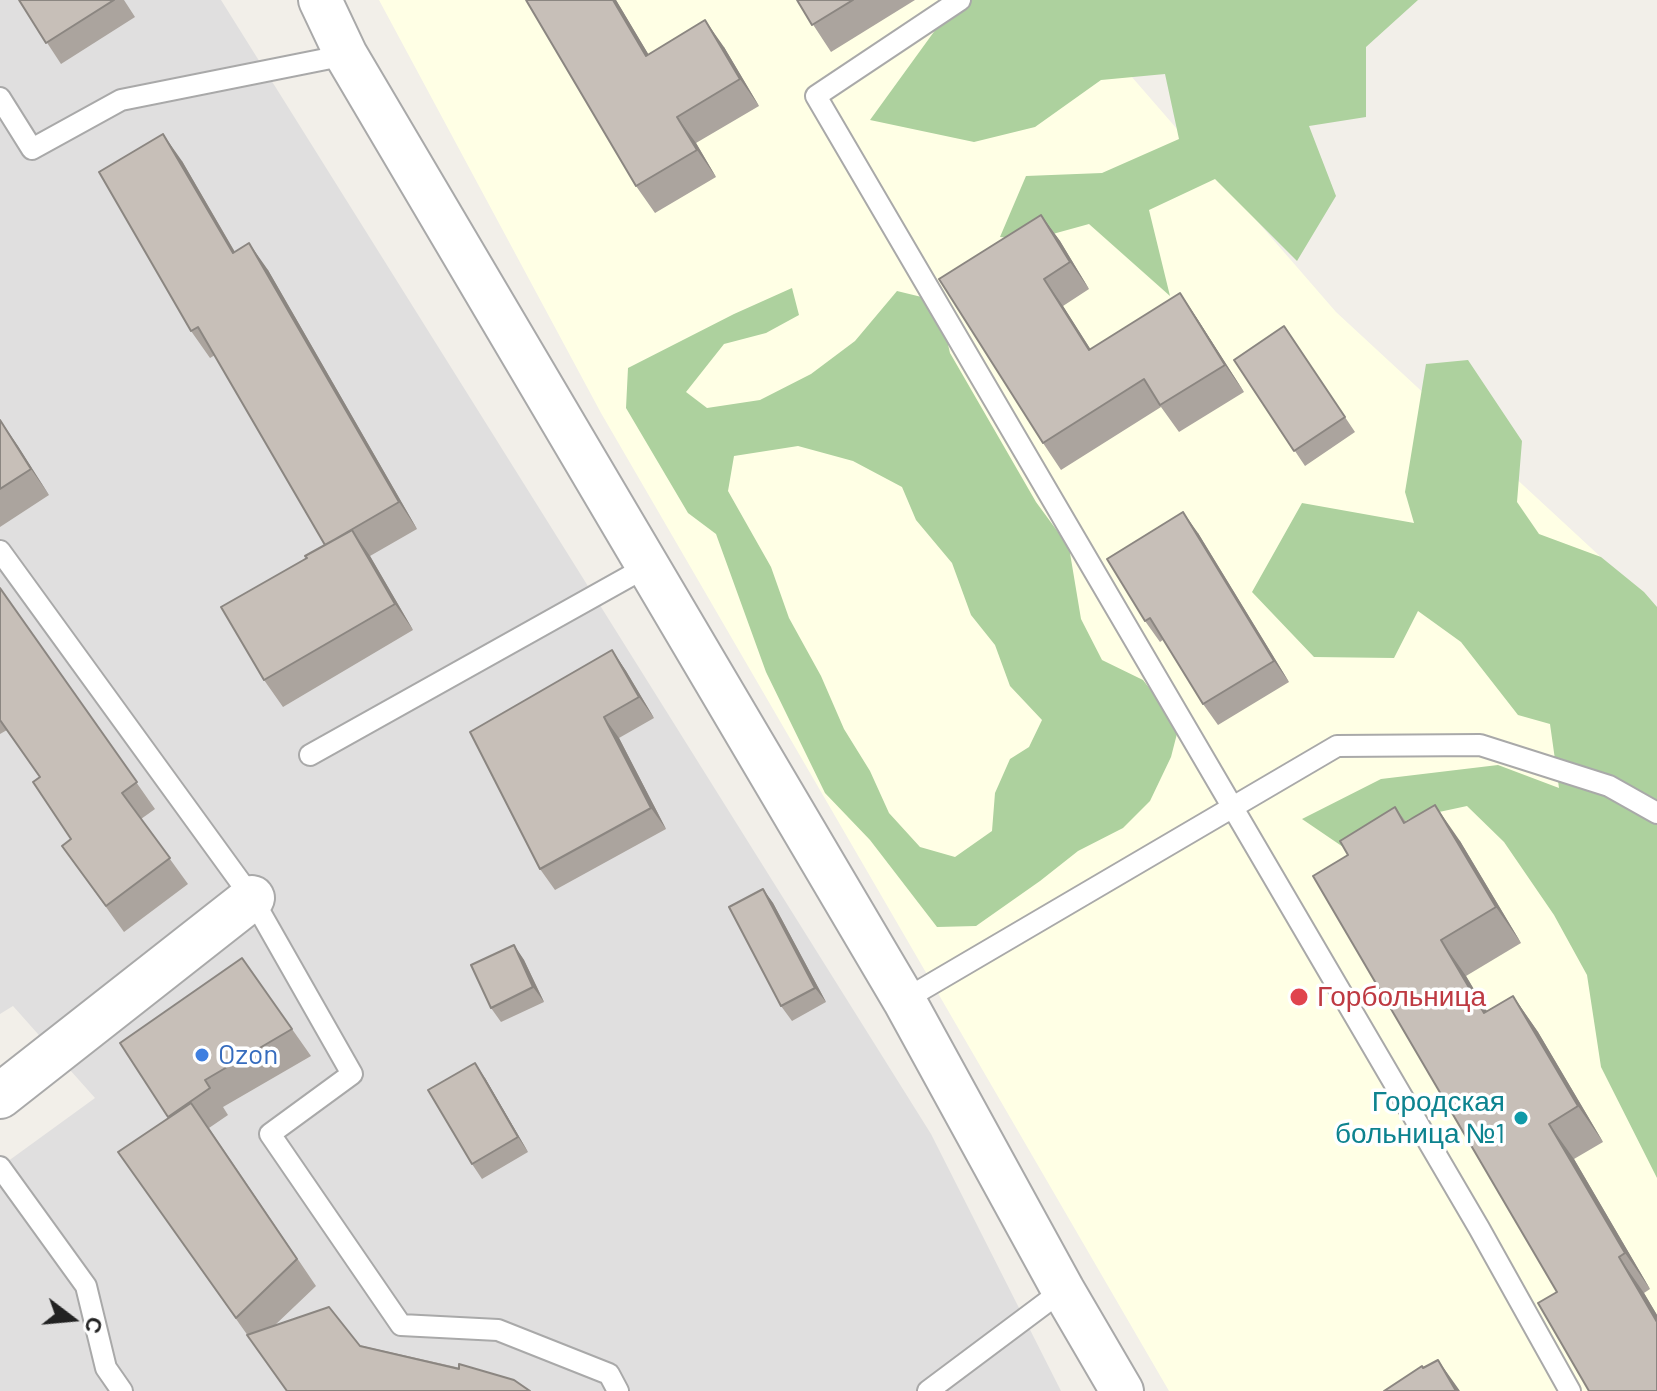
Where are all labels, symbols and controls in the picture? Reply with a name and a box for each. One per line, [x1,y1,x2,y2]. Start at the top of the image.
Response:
place label: Горбольница [1317,980,1486,1014]
marker: Горбольница [1288,986,1310,1008]
place label: Ozon [218,1038,278,1072]
marker: Ozon [193,1046,211,1064]
place label: Городская больница №1 [1335,1085,1505,1151]
marker: Городская больница №1 [1512,1109,1530,1127]
north arrow [32,1279,112,1359]
text: С [80,1314,110,1337]

